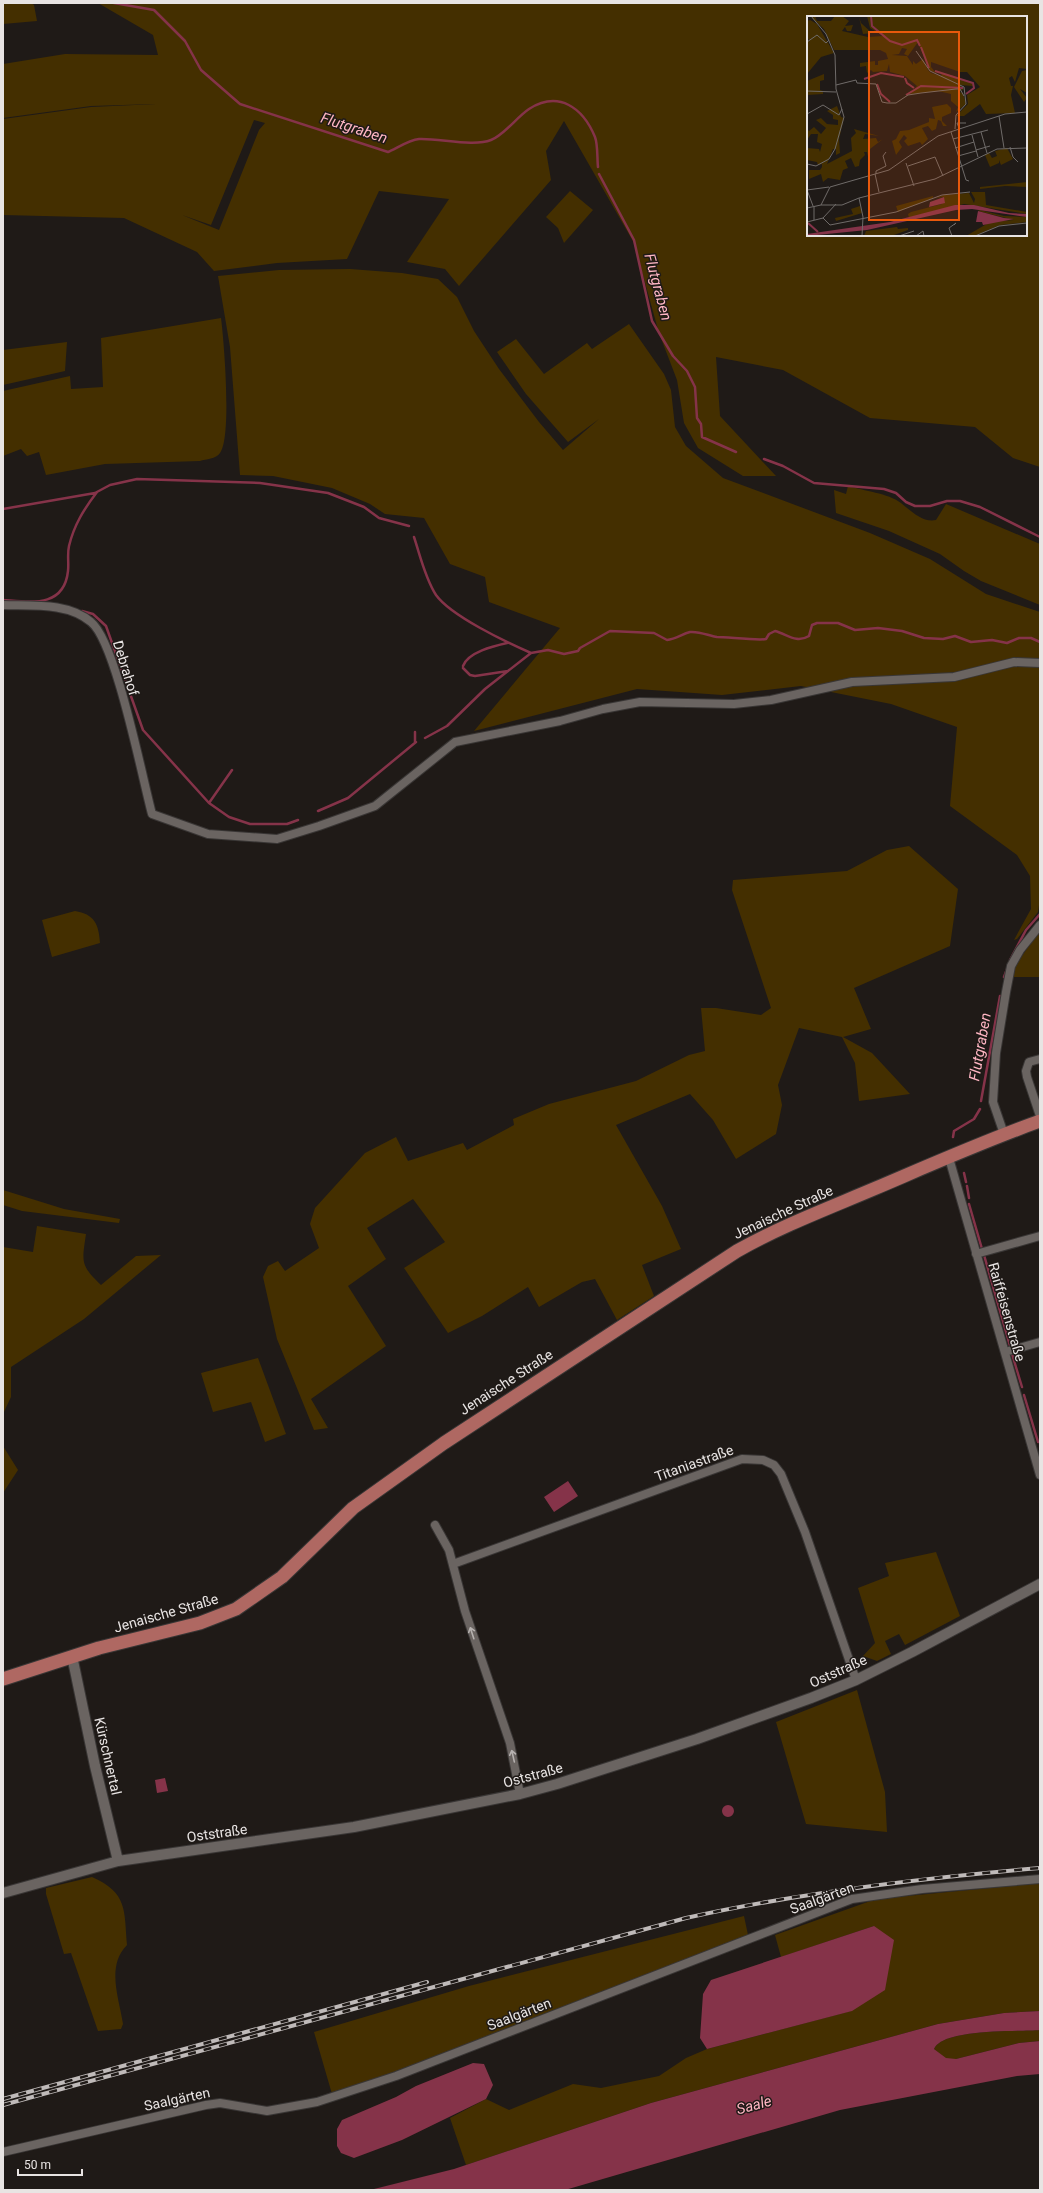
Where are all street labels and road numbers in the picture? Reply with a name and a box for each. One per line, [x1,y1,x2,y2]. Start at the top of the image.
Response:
street label: Debrahof [110,638,142,698]
street label: Jenaische Straße [731,1182,835,1242]
street label: Raiffeisenstraße [985,1261,1029,1363]
street label: Jenaische Straße [456,1346,556,1418]
street label: Titaniastraße [653,1441,735,1485]
street label: Jenaische Straße [112,1590,220,1636]
street label: Oststraße [807,1651,869,1691]
street label: Kürschnertal [91,1716,125,1796]
street label: Oststraße [501,1759,565,1791]
street label: Oststraße [186,1821,248,1845]
street label: Saalgärten [788,1879,856,1917]
street label: Saalgärten [485,1994,553,2034]
street label: Saalgärten [142,2084,212,2114]

